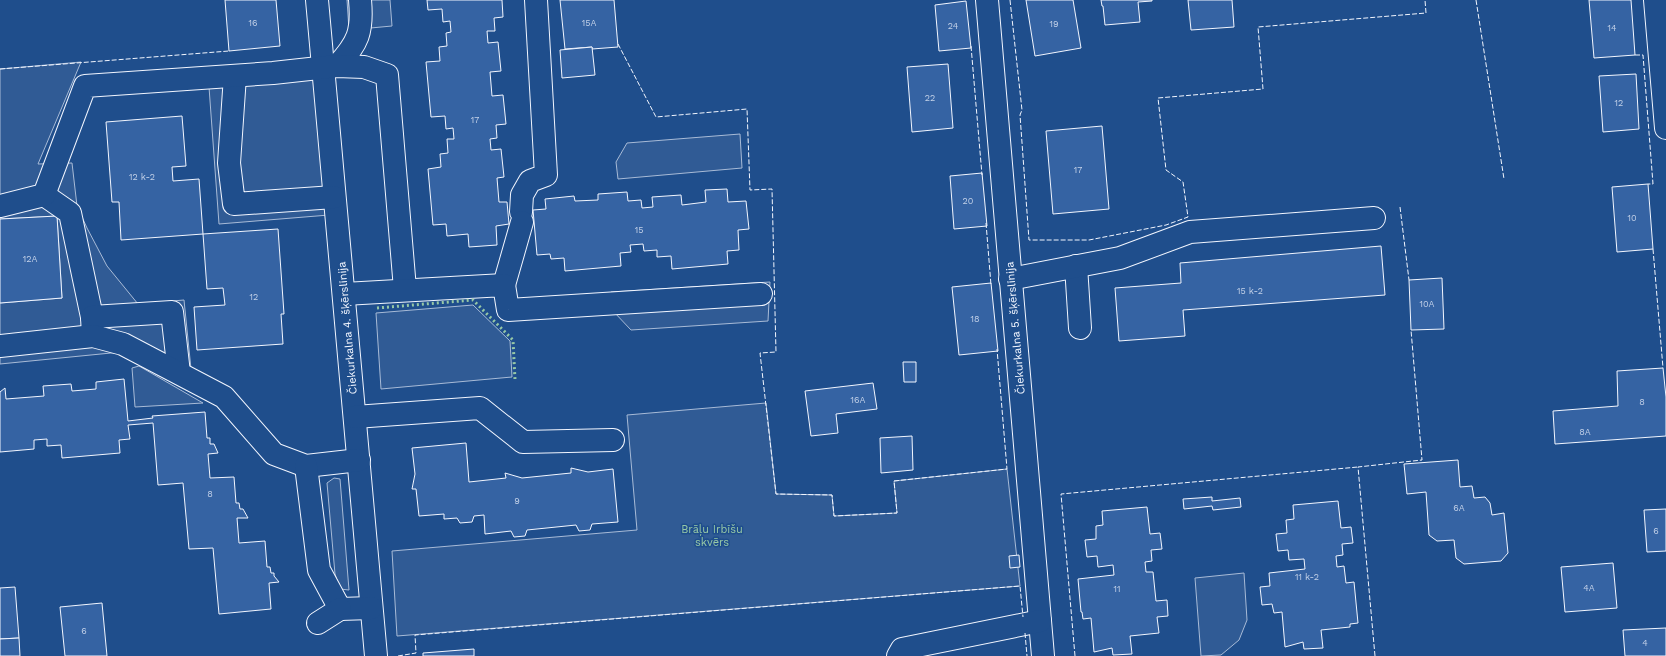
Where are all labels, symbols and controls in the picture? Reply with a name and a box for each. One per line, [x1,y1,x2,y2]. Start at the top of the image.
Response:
house number: 16 [249,18,257,28]
house number: 15A [582,18,596,28]
house number: 19 [1049,19,1059,29]
house number: 24 [948,21,959,31]
house number: 14 [1607,23,1617,33]
house number: 22 [925,93,935,103]
house number: 12 [1615,98,1623,108]
house number: 17 [471,115,479,125]
house number: 17 [1074,165,1082,175]
house number: 12 k-2 [129,172,155,182]
house number: 20 [963,196,974,206]
house number: 10 [1627,213,1637,223]
house number: 15 [635,225,643,235]
house number: 12A [23,254,37,264]
street label: Čiekurkalna 4. šķērslīnija [334,261,360,395]
street label: Čiekurkalna 5. šķērslīnija [1002,261,1028,395]
house number: 15 k-2 [1237,286,1263,296]
house number: 12 [250,292,258,302]
house number: 10A [1419,299,1435,309]
house number: 18 [970,314,980,324]
house number: 16A [851,395,866,405]
house number: 8 [1639,397,1645,407]
house number: 8A [1579,427,1591,437]
house number: 8 [207,489,213,499]
house number: 9 [514,496,520,506]
house number: 6A [1453,503,1465,513]
park label: Brāļu Irbīšu skvērs [681,523,743,549]
house number: 6 [1653,526,1659,536]
house number: 11 k-2 [1295,572,1319,582]
house number: 4A [1583,583,1595,593]
house number: 11 [1113,584,1121,594]
house number: 6 [81,626,87,636]
house number: 4 [1642,638,1648,648]

